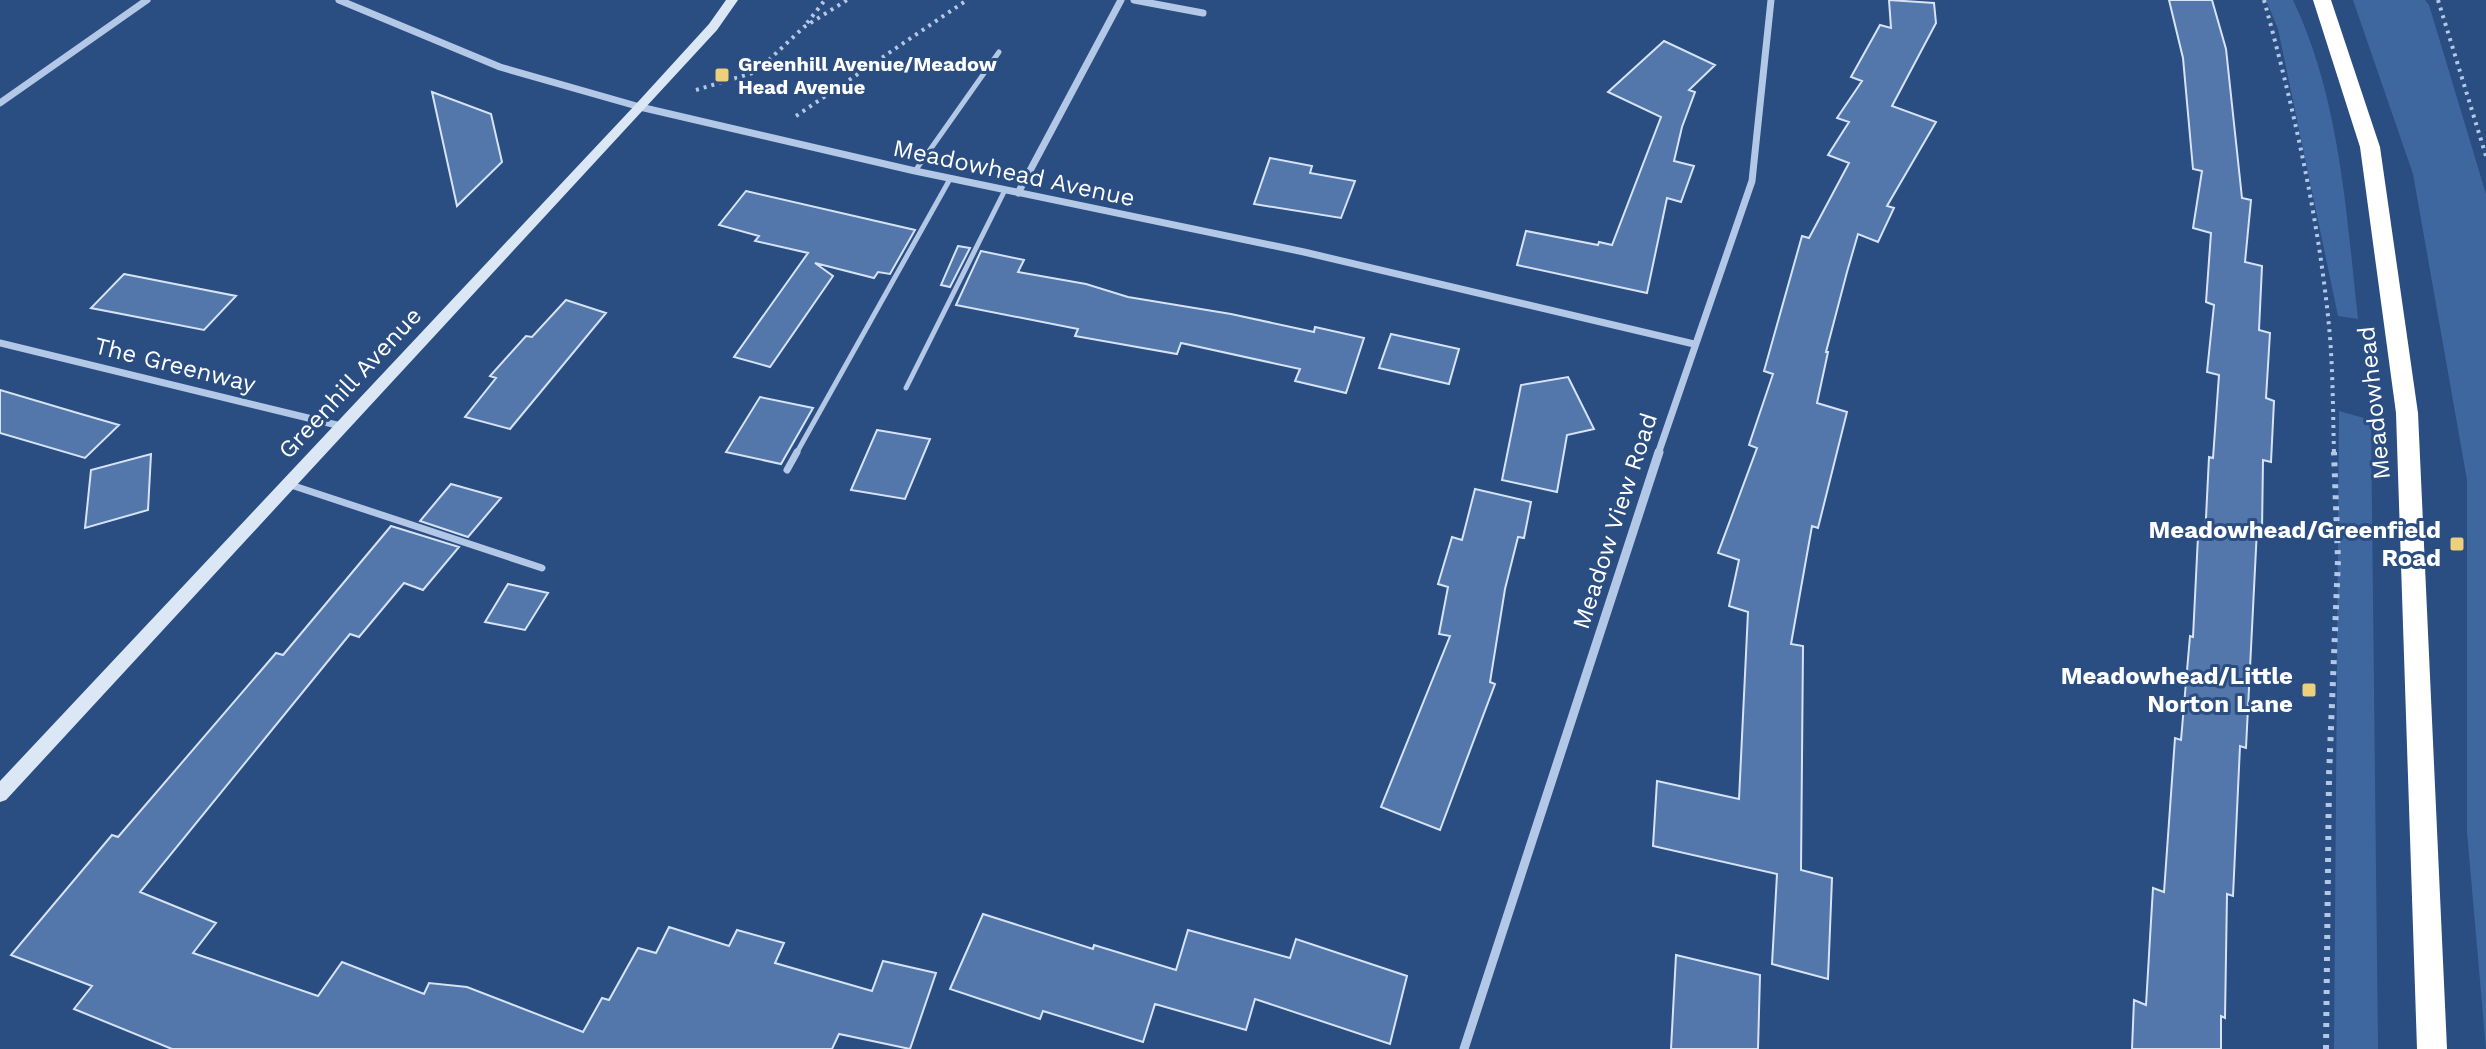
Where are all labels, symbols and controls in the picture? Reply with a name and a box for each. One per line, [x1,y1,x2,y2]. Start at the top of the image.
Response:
place label: Greenhill Avenue/Meadow Head Avenue [738,52,997,99]
marker: Greenhill Avenue/Meadow Head Avenue [713,66,731,84]
street label: Meadowhead Avenue [891,134,1137,212]
street label: Greenhill Avenue [273,302,427,464]
street label: Meadowhead [2352,325,2396,481]
street label: The Greenway [92,331,259,399]
street label: Meadow View Road [1567,409,1663,633]
place label: Meadowhead/Greenfield Road [2149,516,2441,572]
marker: Meadowhead/Greenfield Road [2448,535,2466,553]
place label: Meadowhead/Little Norton Lane [2061,662,2293,718]
marker: Meadowhead/Little Norton Lane [2300,681,2318,699]

